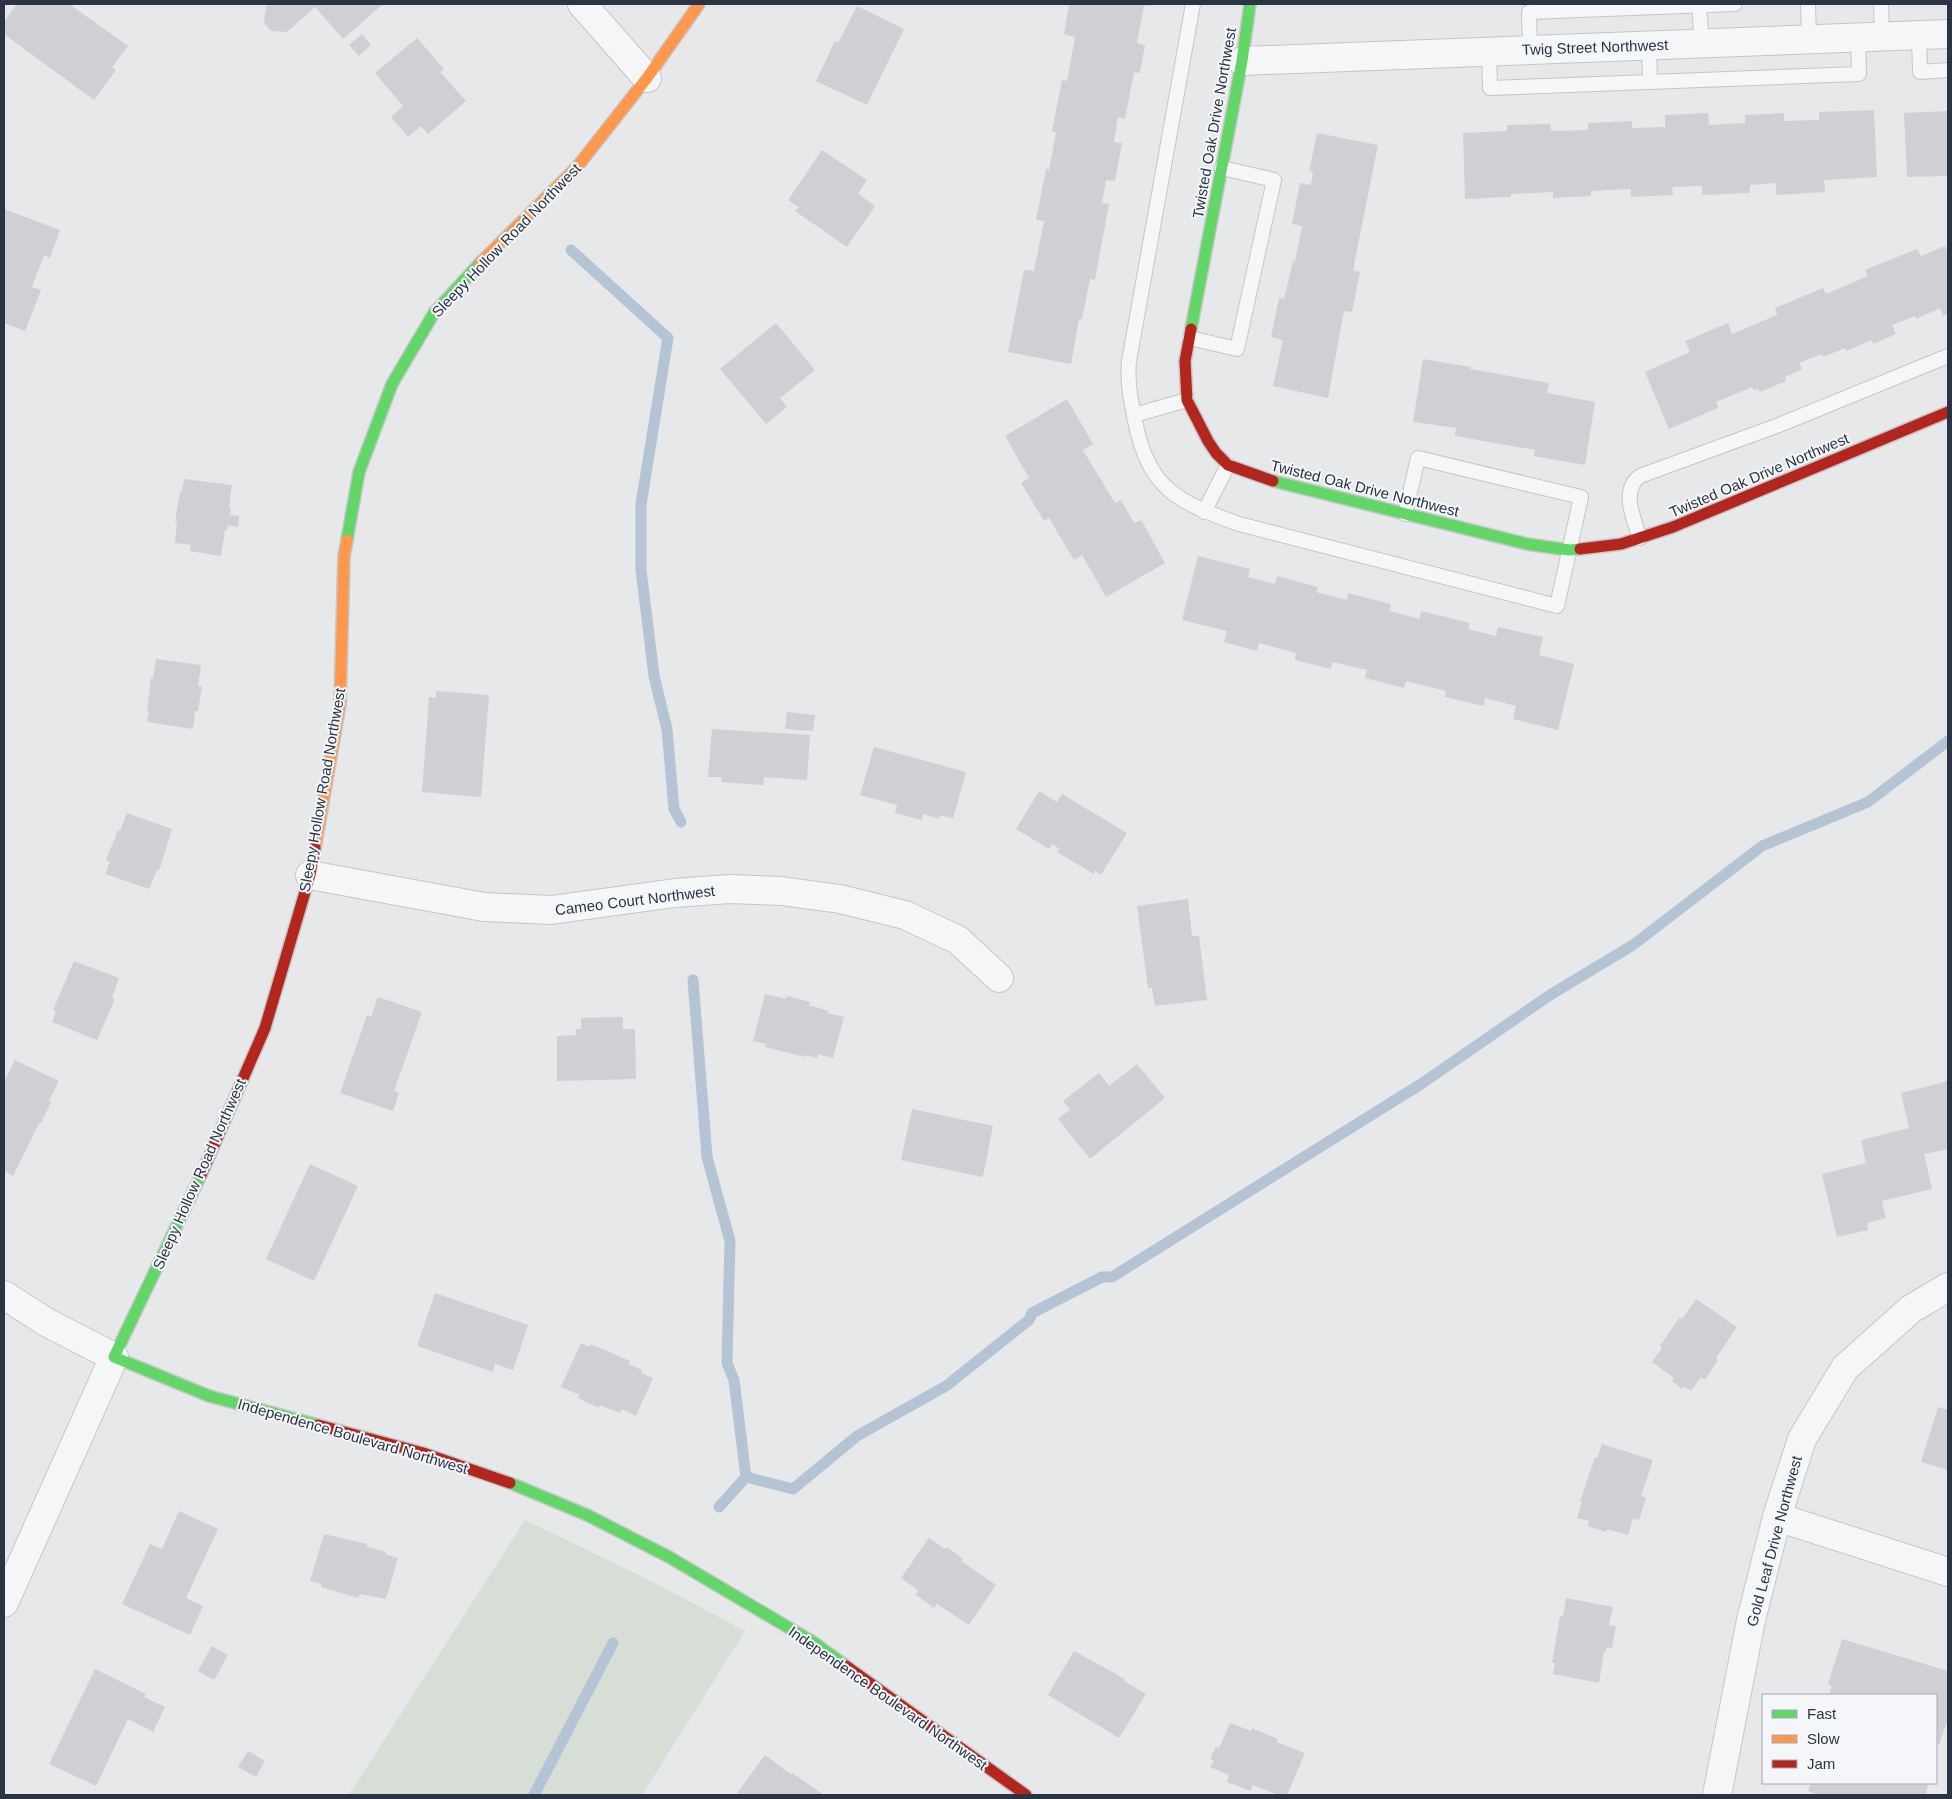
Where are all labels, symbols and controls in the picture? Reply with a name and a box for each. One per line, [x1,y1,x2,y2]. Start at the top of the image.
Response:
street label: Twisted Oak Drive Northwest [1189,25,1239,220]
street label: Twig Street Northwest [1521,36,1669,58]
street label: Sleepy Hollow Road Northwest [428,159,585,320]
street label: Twisted Oak Drive Northwest [1667,429,1852,521]
street label: Twisted Oak Drive Northwest [1269,456,1462,520]
street label: Sleepy Hollow Road Northwest [296,686,348,893]
street label: Cameo Court Northwest [554,882,717,918]
street label: Sleepy Hollow Road Northwest [149,1075,249,1272]
street label: Independence Boulevard Northwest [236,1395,471,1477]
street label: Gold Leaf Drive Northwest [1743,1453,1805,1628]
street label: Independence Boulevard Northwest [785,1623,991,1774]
legend [1762,1694,1937,1784]
text: Fast [1807,1705,1837,1722]
text: Slow [1807,1730,1840,1747]
text: Jam [1807,1755,1835,1772]

